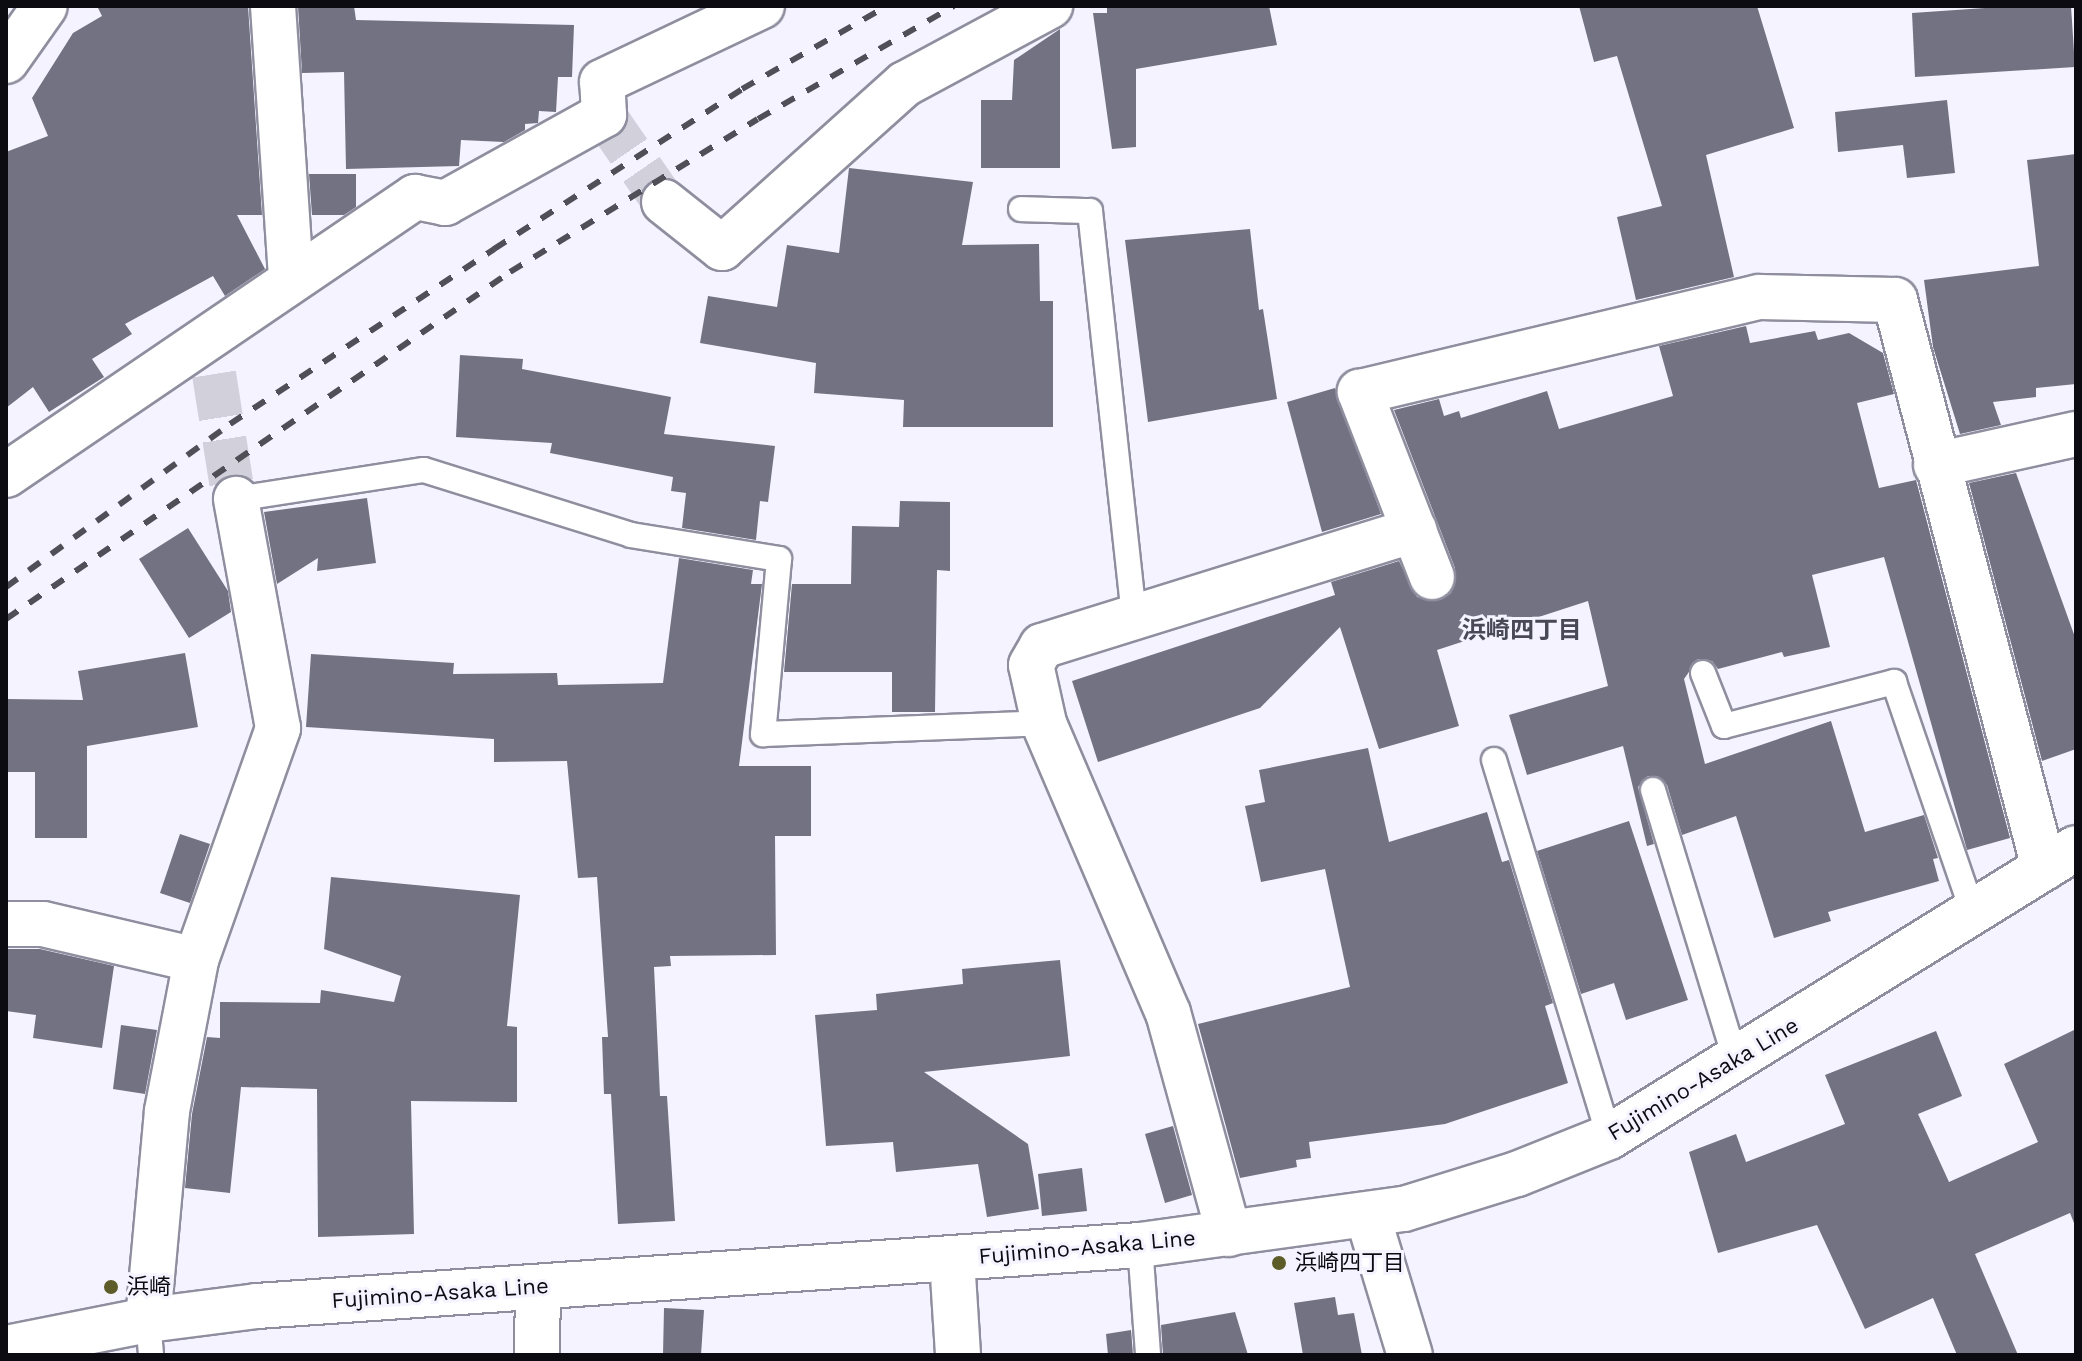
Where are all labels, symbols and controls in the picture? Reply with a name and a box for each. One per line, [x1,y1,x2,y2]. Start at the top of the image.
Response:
district label: 浜崎四丁目 [1462,617,1582,645]
street label: Fujimino-Asaka Line [1603,1012,1803,1146]
street label: Fujimino-Asaka Line [977,1224,1197,1270]
place label: 浜崎四丁目 [1295,1250,1405,1276]
marker: 浜崎四丁目 [1270,1254,1288,1272]
street label: Fujimino-Asaka Line [330,1272,550,1314]
place label: 浜崎 [127,1274,171,1300]
marker: 浜崎 [102,1278,120,1296]

